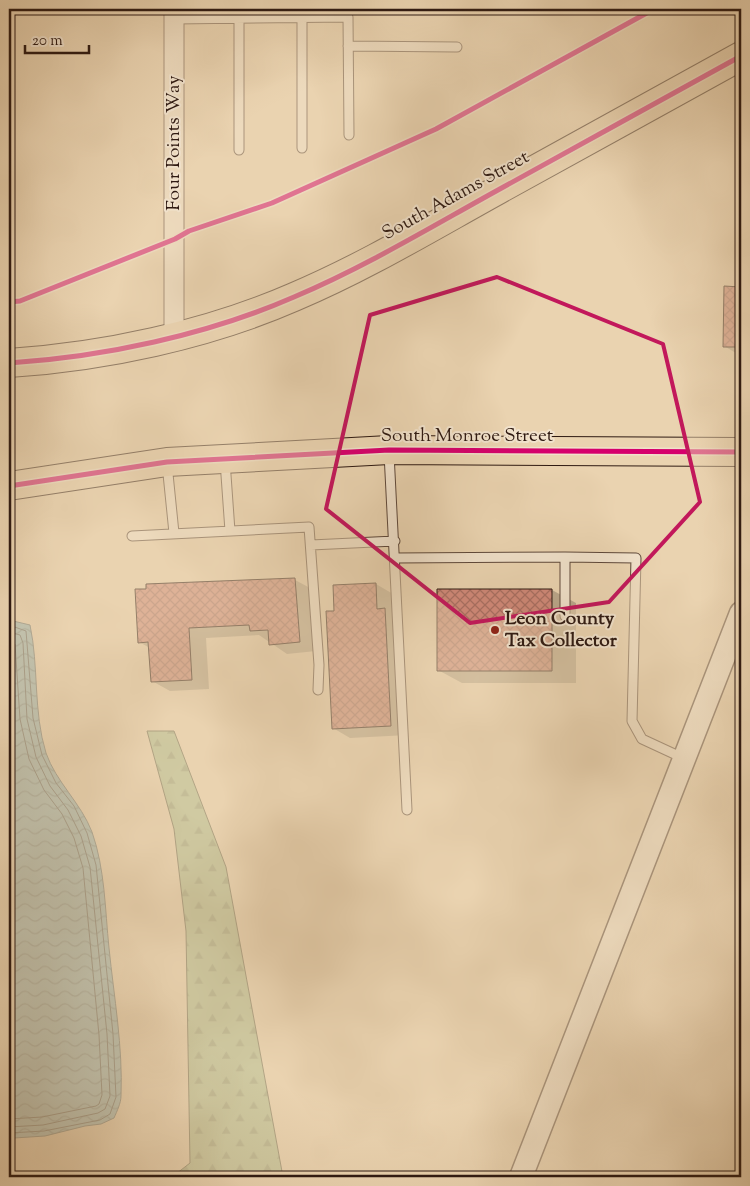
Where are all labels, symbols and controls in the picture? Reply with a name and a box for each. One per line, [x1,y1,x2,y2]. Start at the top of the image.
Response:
scale bar [25,22,89,54]
text: 20 m [32,31,63,52]
street label: Four Points Way [161,75,188,211]
street label: South Adams Street [377,144,535,248]
street label: South Monroe Street [381,423,554,450]
place label: Leon County Tax Collector [505,606,618,655]
marker: Leon County Tax Collector [489,624,501,636]

